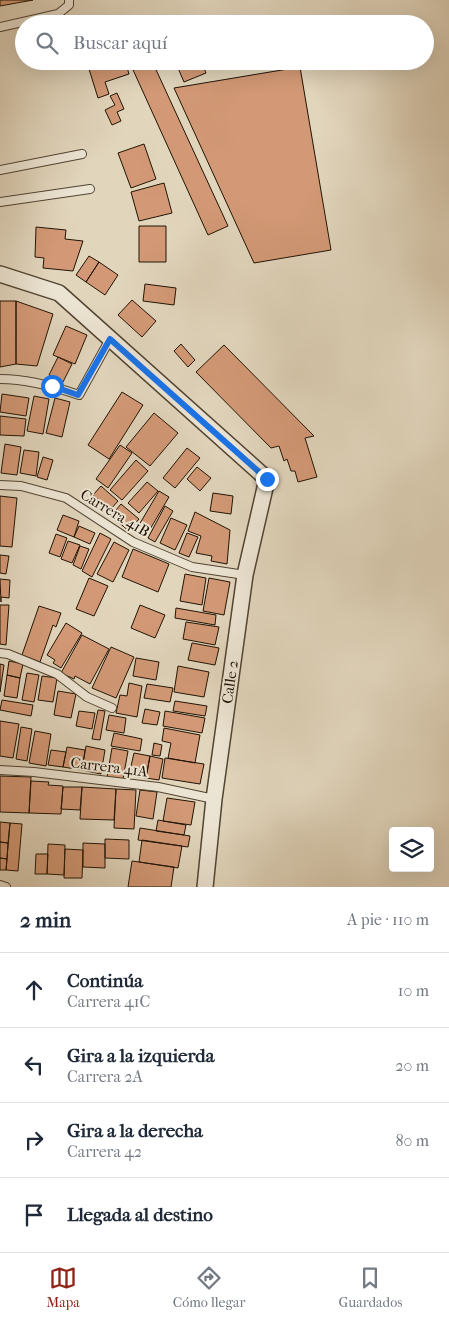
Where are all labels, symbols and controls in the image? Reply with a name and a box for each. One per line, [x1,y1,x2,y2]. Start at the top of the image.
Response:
search box [15,15,434,70]
icon: search [33,29,61,57]
text: Buscar aquí [73,32,167,54]
route start [41,375,64,398]
route end [256,468,279,491]
street label: Carrera 41B [77,485,153,541]
street label: Calle 2 [218,659,242,705]
street label: Carrera 41A [69,753,149,781]
map controls [389,827,434,872]
button: layers [389,827,434,872]
text: 2 min [20,908,71,932]
text: A pie · 110 m [347,910,429,929]
text: Continúa [67,970,143,992]
icon: ahead [20,976,48,1004]
text: 10 m [398,981,429,1000]
text: Carrera 41C [67,992,150,1011]
text: Gira a la izquierda [67,1045,214,1067]
icon: left [20,1051,48,1079]
text: 20 m [395,1056,429,1075]
text: Carrera 2A [67,1067,143,1086]
text: Gira a la derecha [67,1120,203,1142]
icon: right [20,1126,48,1154]
text: 80 m [395,1131,429,1150]
text: Carrera 42 [67,1142,142,1161]
icon: arrive [20,1201,48,1229]
text: Llegada al destino [67,1204,213,1226]
tab: Mapa [46,1264,80,1311]
tab: Cómo llegar [173,1264,245,1311]
tab: Guardados [338,1264,403,1311]

